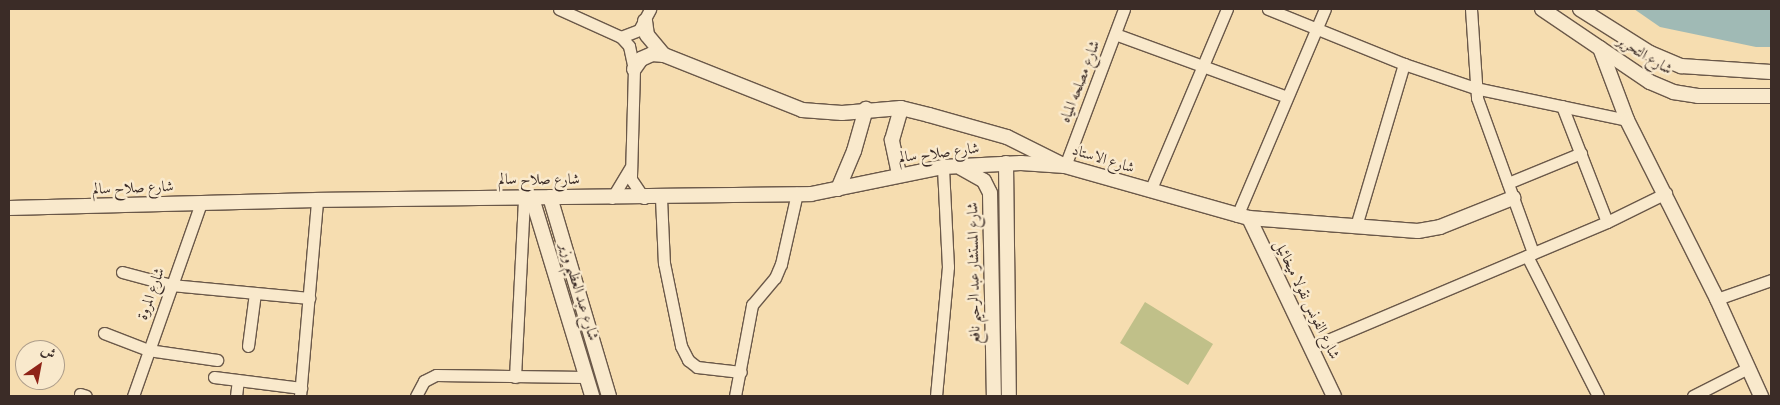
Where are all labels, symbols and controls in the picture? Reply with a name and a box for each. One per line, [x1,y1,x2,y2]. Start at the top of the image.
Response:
street label: شارع التحرير [1613,33,1675,79]
street label: شارع مصلحه المياه [1057,38,1105,126]
street label: شارع صلاح سالم [898,140,980,168]
street label: شارع الاستاد [1070,142,1136,178]
street label: شارع صلاح سالم [498,172,580,190]
street label: شارع صلاح سالم [92,179,174,199]
street label: شارع المستشار عبد الرحيم نافع [965,202,985,344]
street label: شارع الفونس نقولا ميخائيل [1269,237,1343,363]
street label: شارع عبد العظيم وزير [555,241,601,343]
street label: شارع المروة [134,265,170,323]
north arrow [15,340,65,390]
text: ش [37,341,59,365]

